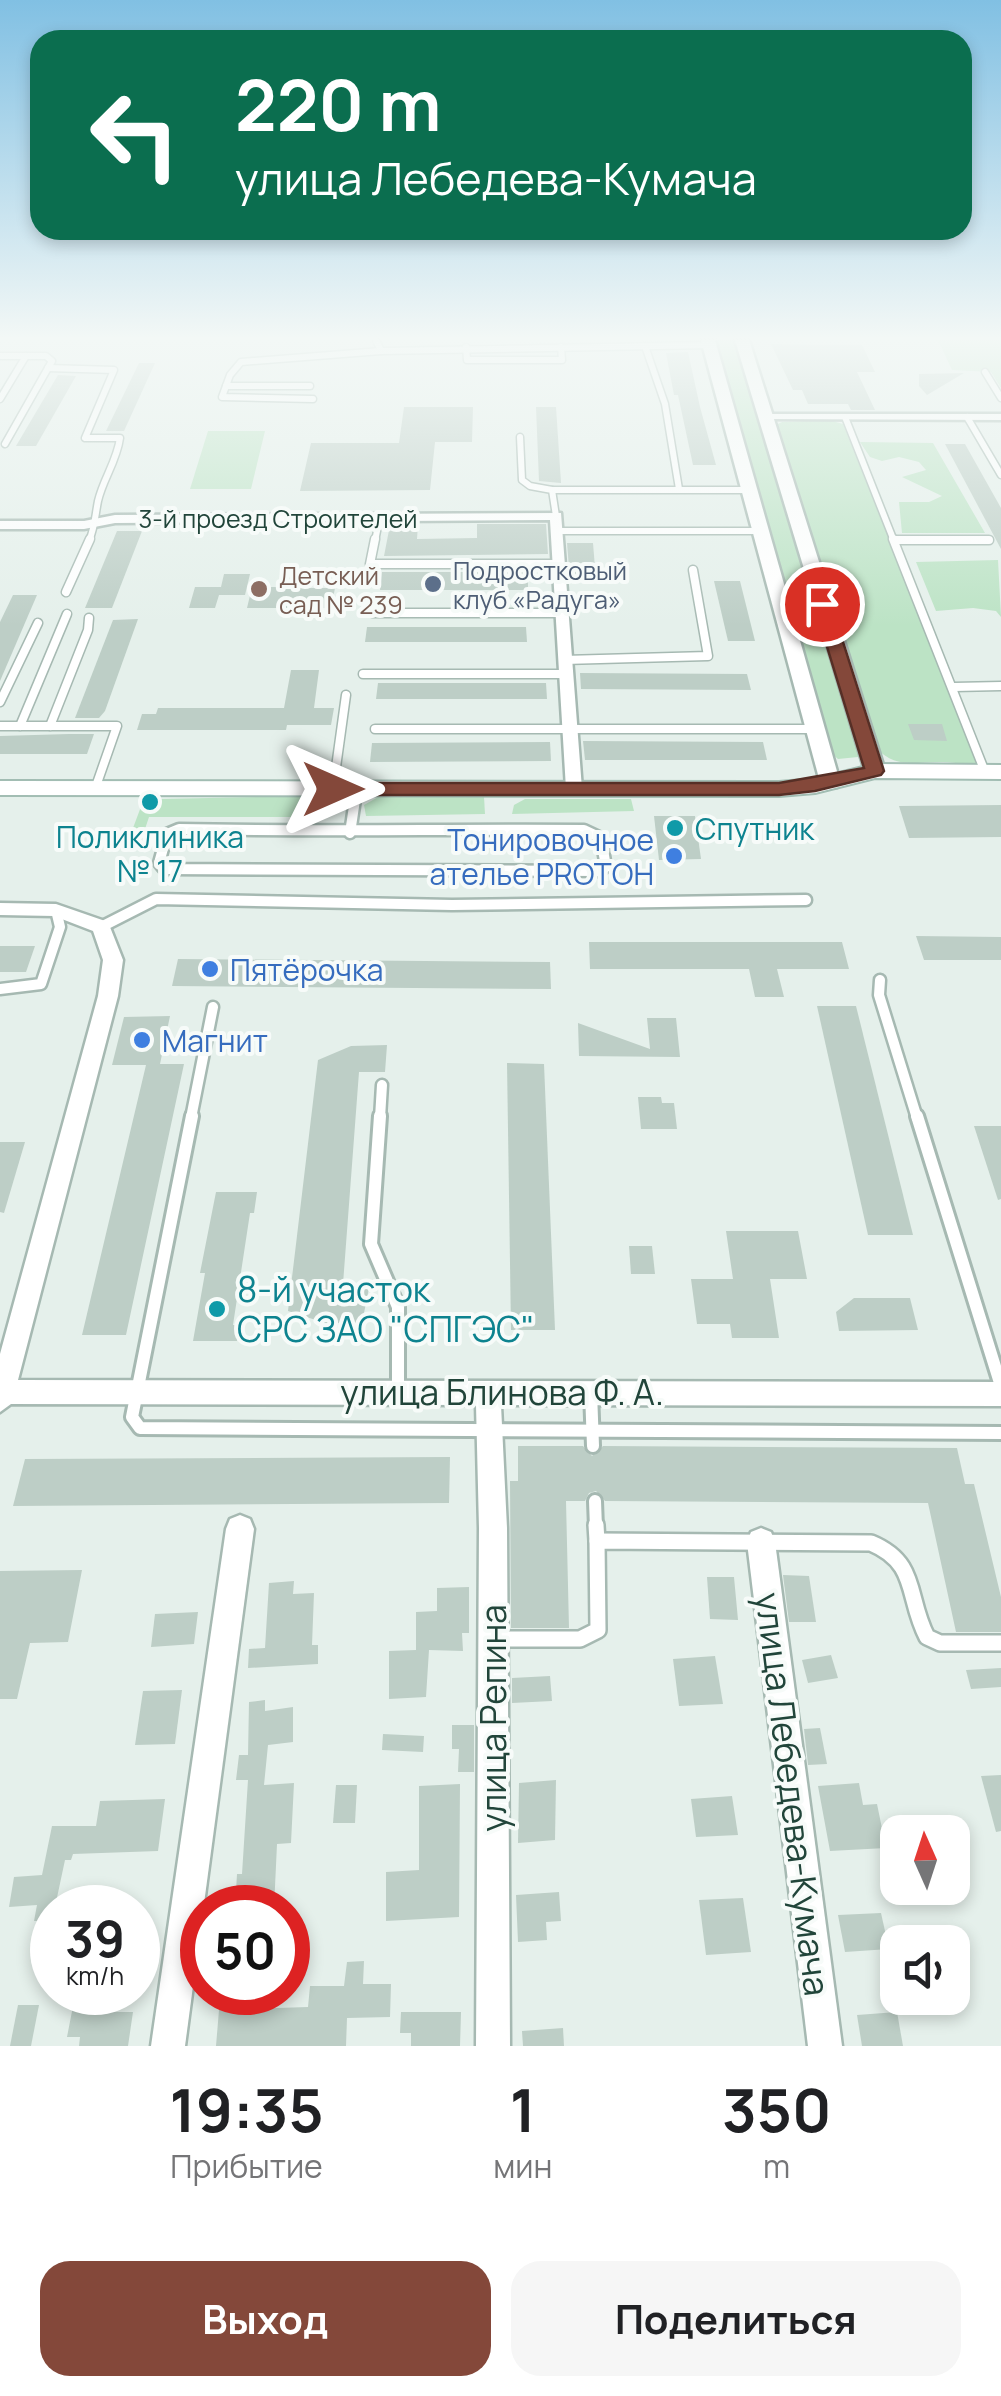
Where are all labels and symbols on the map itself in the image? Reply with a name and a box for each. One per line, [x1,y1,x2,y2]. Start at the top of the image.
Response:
street label: 3-й проезд Строителей [139,501,417,536]
place label: Подростковый клуб «Радуга» [453,553,627,617]
place label: Детский сад № 239 [279,558,403,622]
pin [780,562,865,647]
marker: Подростковый клуб «Радуга» [422,573,444,595]
marker: Детский сад № 239 [248,578,270,600]
position arrow [281,737,385,841]
marker: Поликлиника № 17 [139,791,161,813]
place label: Спутник [695,808,815,849]
place label: Поликлиника № 17 [56,816,244,891]
marker: Спутник [664,817,686,839]
place label: Тонировочное ателье PROTOH [429,819,654,894]
marker: Тонировочное ателье PROTOH [663,845,685,867]
place label: Пятёрочка [230,949,383,990]
marker: Пятёрочка [199,958,221,980]
place label: Магнит [162,1020,268,1061]
marker: Магнит [131,1029,153,1051]
place label: 8-й участок СРС ЗАО "СПГЭС" [237,1265,535,1353]
marker: 8-й участок СРС ЗАО "СПГЭС" [206,1298,228,1320]
street label: улица Блинова Ф. А. [340,1368,664,1416]
street label: улица Лебедева-Кумача [744,1590,842,1998]
street label: улица Репина [469,1604,517,1832]
north arrow [880,1815,970,1905]
speed limit sign: 50 [180,1885,310,2015]

